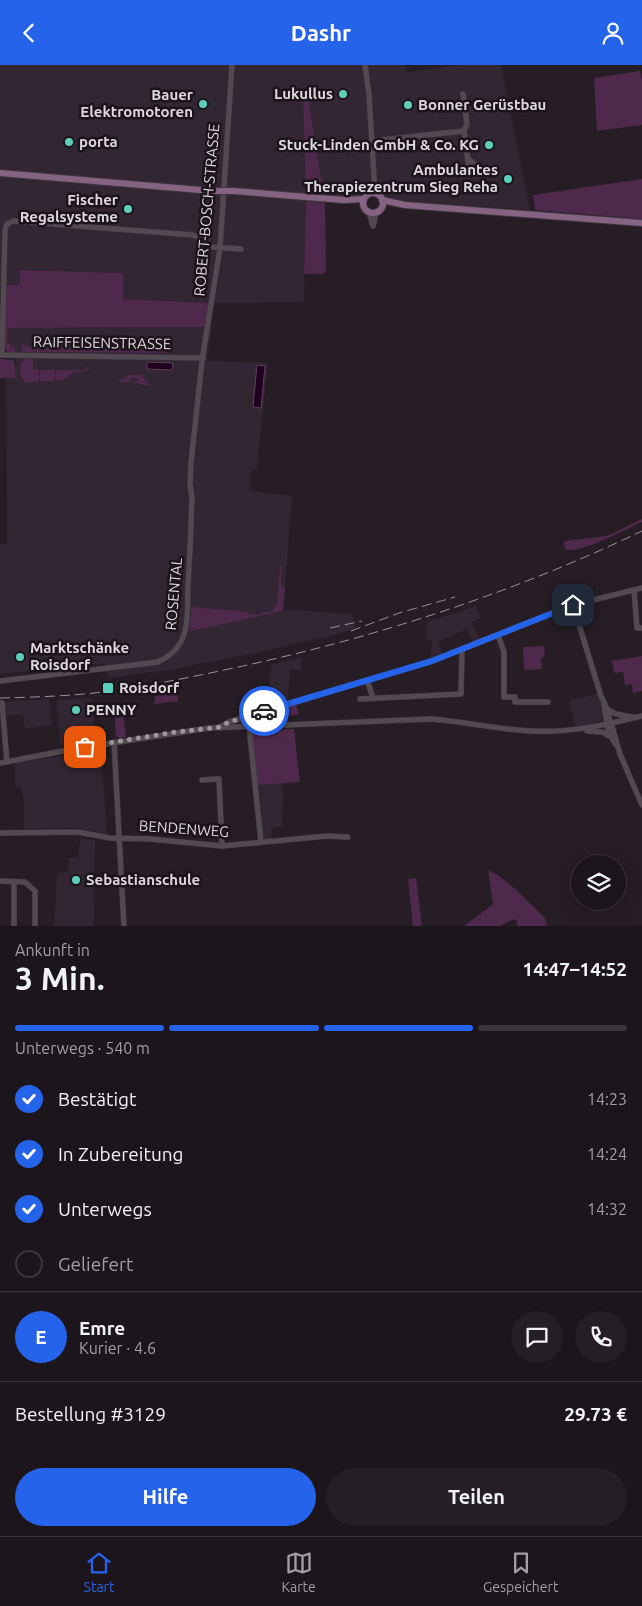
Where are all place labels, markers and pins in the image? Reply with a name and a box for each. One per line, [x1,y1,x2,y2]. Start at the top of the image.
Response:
place label: Lukullus [274,85,333,102]
place label: Bauer Elektromotoren [80,86,194,120]
marker: Lukullus [337,88,349,100]
place label: Bonner Gerüstbau [418,96,546,113]
marker: Bauer Elektromotoren [197,98,209,110]
marker: Bonner Gerüstbau [402,99,414,111]
place label: porta [79,133,118,150]
marker: porta [63,136,75,148]
place label: Stuck-Linden GmbH & Co. KG [278,136,479,153]
marker: Stuck-Linden GmbH & Co. KG [483,139,495,151]
place label: Ambulantes Therapiezentrum Sieg Reha [304,161,498,195]
marker: Ambulantes Therapiezentrum Sieg Reha [502,173,514,185]
place label: Fischer Regalsysteme [20,191,119,225]
marker: Fischer Regalsysteme [122,203,134,215]
pin [552,584,594,626]
place label: Marktschänke Roisdorf [30,639,129,673]
marker: Marktschänke Roisdorf [14,651,26,663]
place label: Roisdorf [119,679,180,696]
marker: Roisdorf [101,681,115,695]
place label: PENNY [86,701,137,718]
marker: PENNY [70,704,82,716]
pin [64,726,106,768]
place label: Sebastianschule [86,871,200,888]
marker: Sebastianschule [70,874,82,886]

